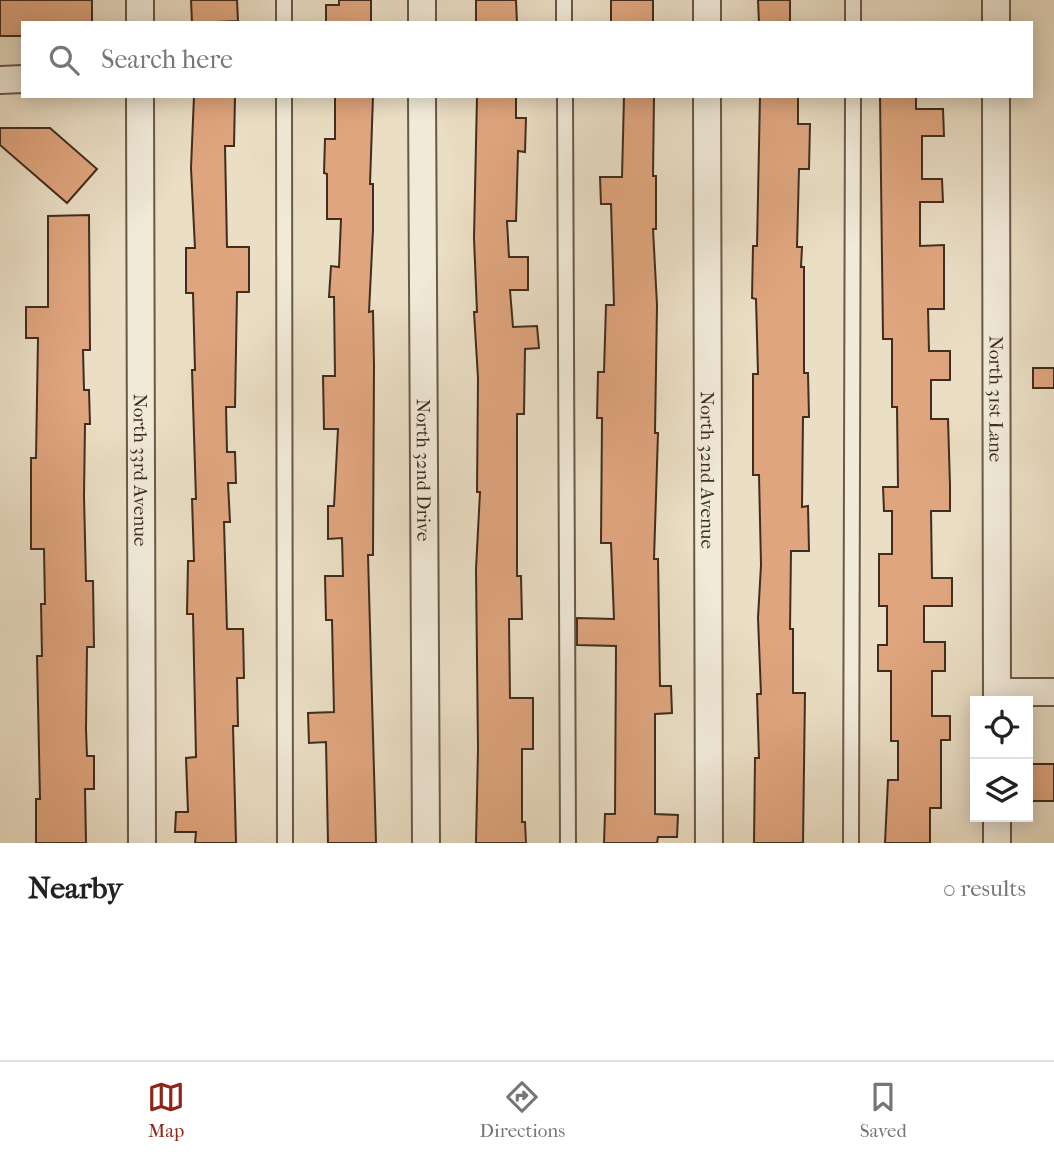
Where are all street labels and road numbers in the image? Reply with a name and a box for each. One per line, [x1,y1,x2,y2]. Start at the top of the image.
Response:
street label: North 31st Lane [984,336,1007,462]
street label: North 32nd Avenue [696,391,718,549]
street label: North 33rd Avenue [129,394,151,546]
street label: North 32nd Drive [412,399,434,541]

